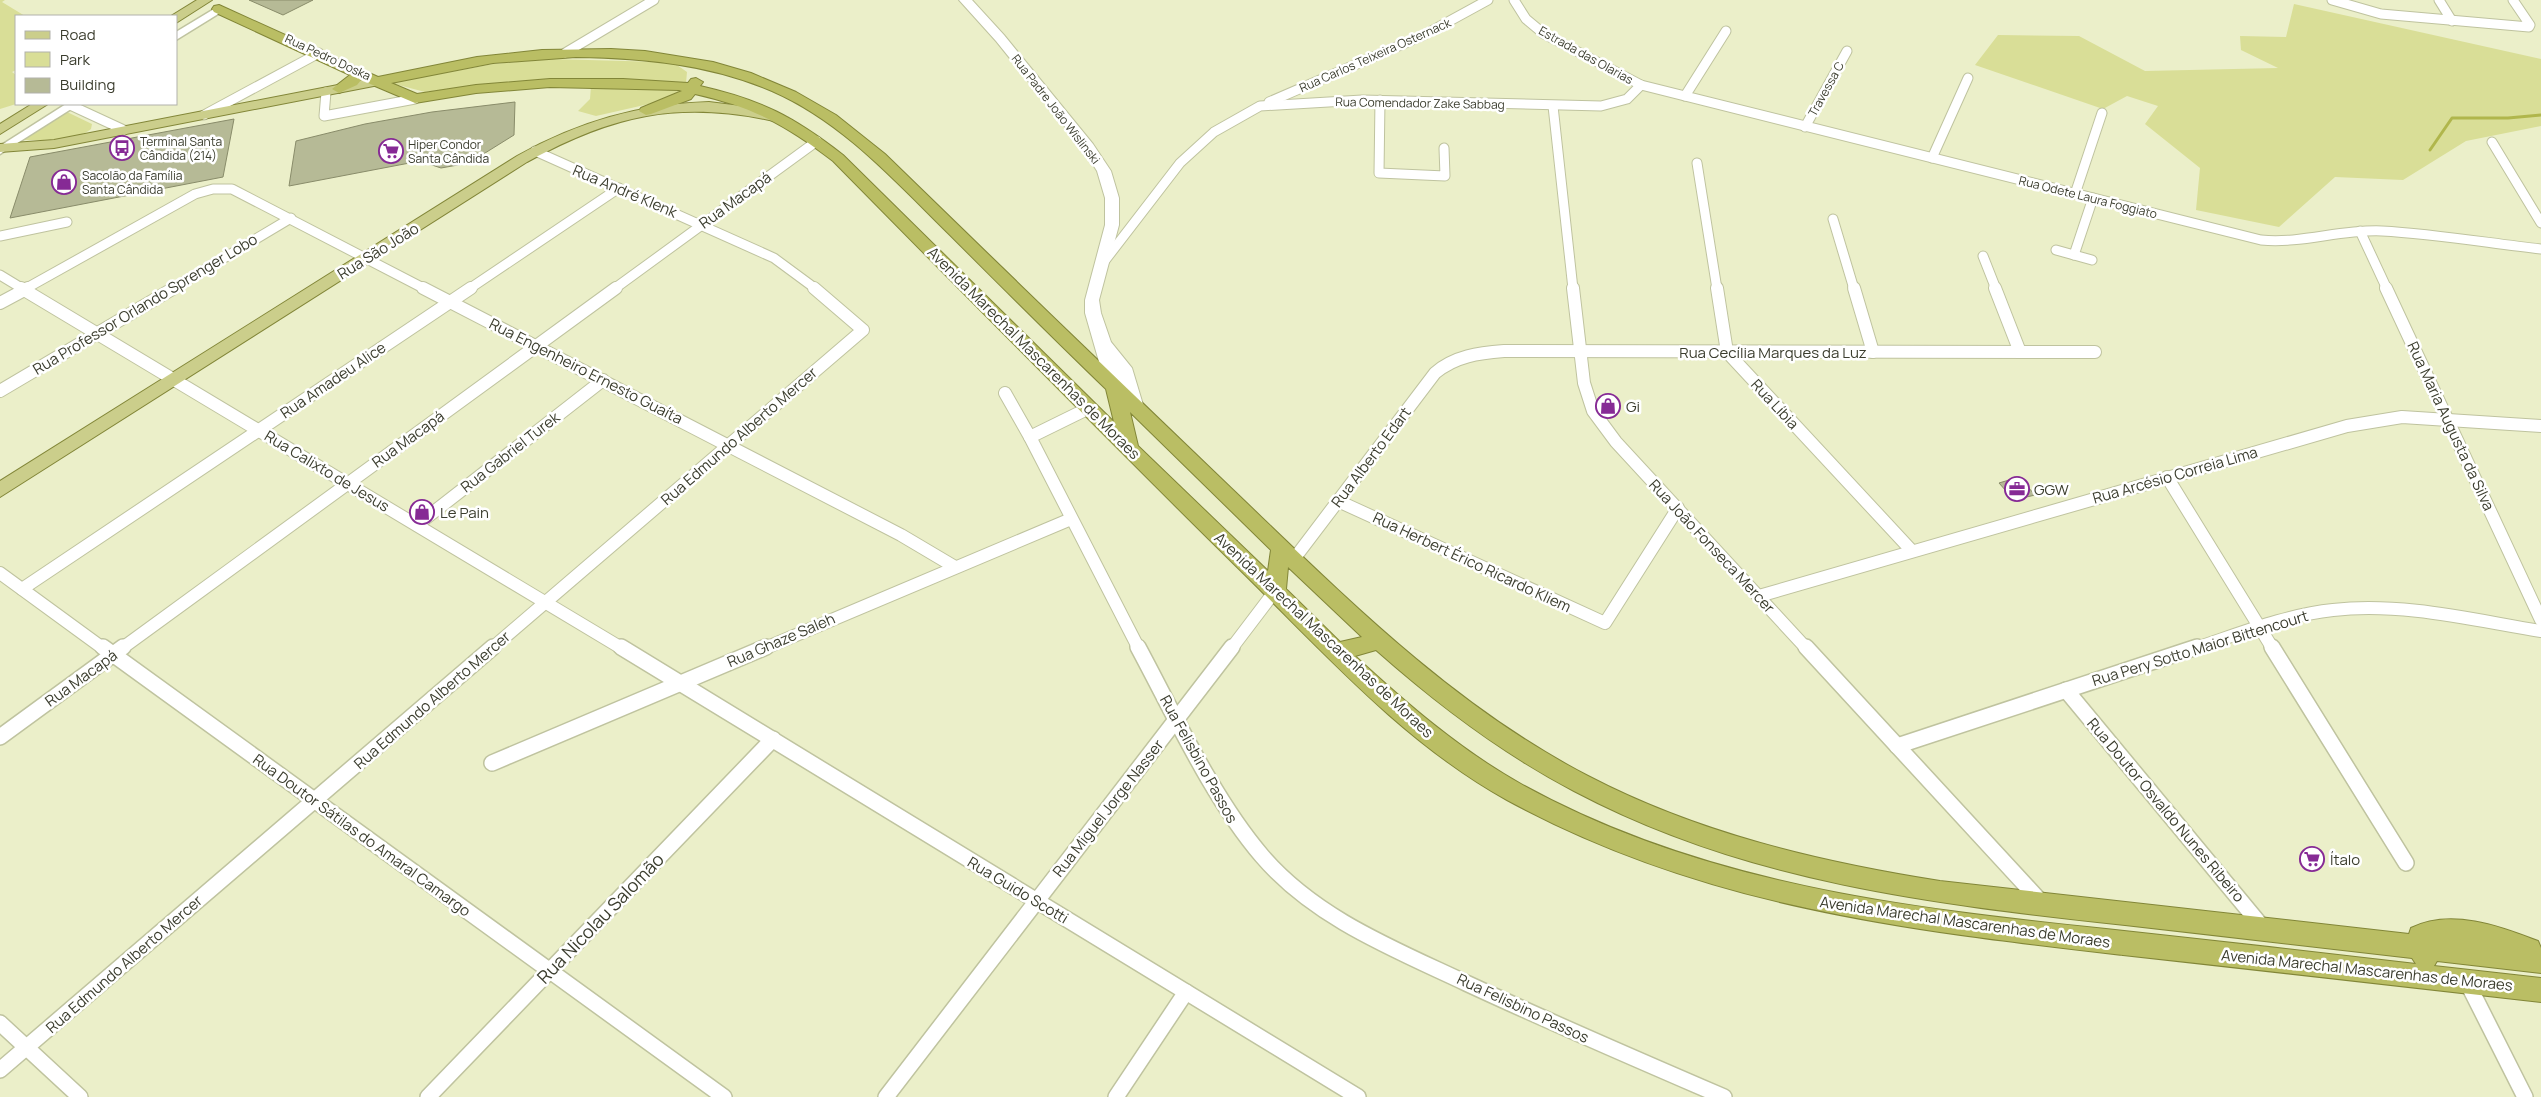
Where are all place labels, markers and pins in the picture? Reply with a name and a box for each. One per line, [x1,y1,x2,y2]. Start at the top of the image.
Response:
place label: Terminal Santa Cândida (214) [140,133,222,164]
bus stop icon: Terminal Santa Cândida (214) [109,135,135,161]
place label: Hiper Condor Santa Cândida [408,136,489,167]
supermarket icon: Hiper Condor Santa Cândida [378,138,404,164]
place label: Sacolão da Família Santa Cândida [82,167,182,198]
shop icon: Sacolão da Família Santa Cândida [51,169,77,195]
shop icon: Gi [1595,393,1621,419]
place label: Gi [1626,396,1640,417]
office icon: GGW [2004,476,2030,502]
place label: GGW [2034,479,2069,500]
shop icon: Le Pain [409,499,435,525]
place label: Le Pain [440,502,489,523]
supermarket icon: Ítalo [2299,846,2325,872]
place label: Ítalo [2330,849,2360,870]

